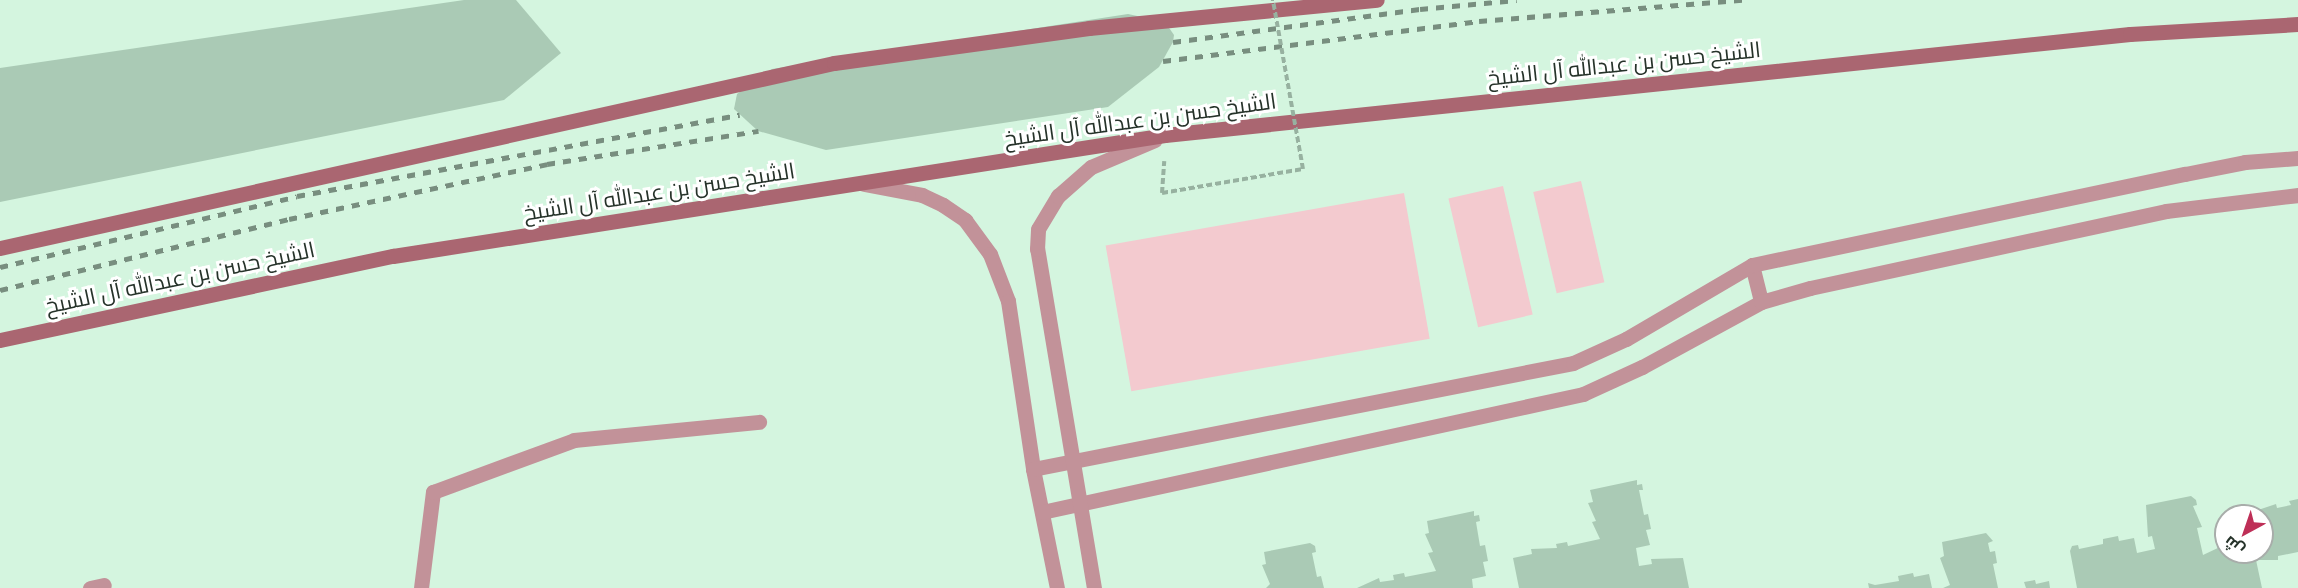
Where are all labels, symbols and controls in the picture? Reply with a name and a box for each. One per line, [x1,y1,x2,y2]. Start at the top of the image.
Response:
street label: الشيخ حسن بن عبدالله آل الشيخ [1486,37,1762,91]
street label: الشيخ حسن بن عبدالله آل الشيخ [1002,88,1278,152]
street label: الشيخ حسن بن عبدالله آل الشيخ [521,157,797,227]
street label: الشيخ حسن بن عبدالله آل الشيخ [43,237,317,319]
north arrow [2214,504,2274,564]
text: ش [2218,530,2249,562]

